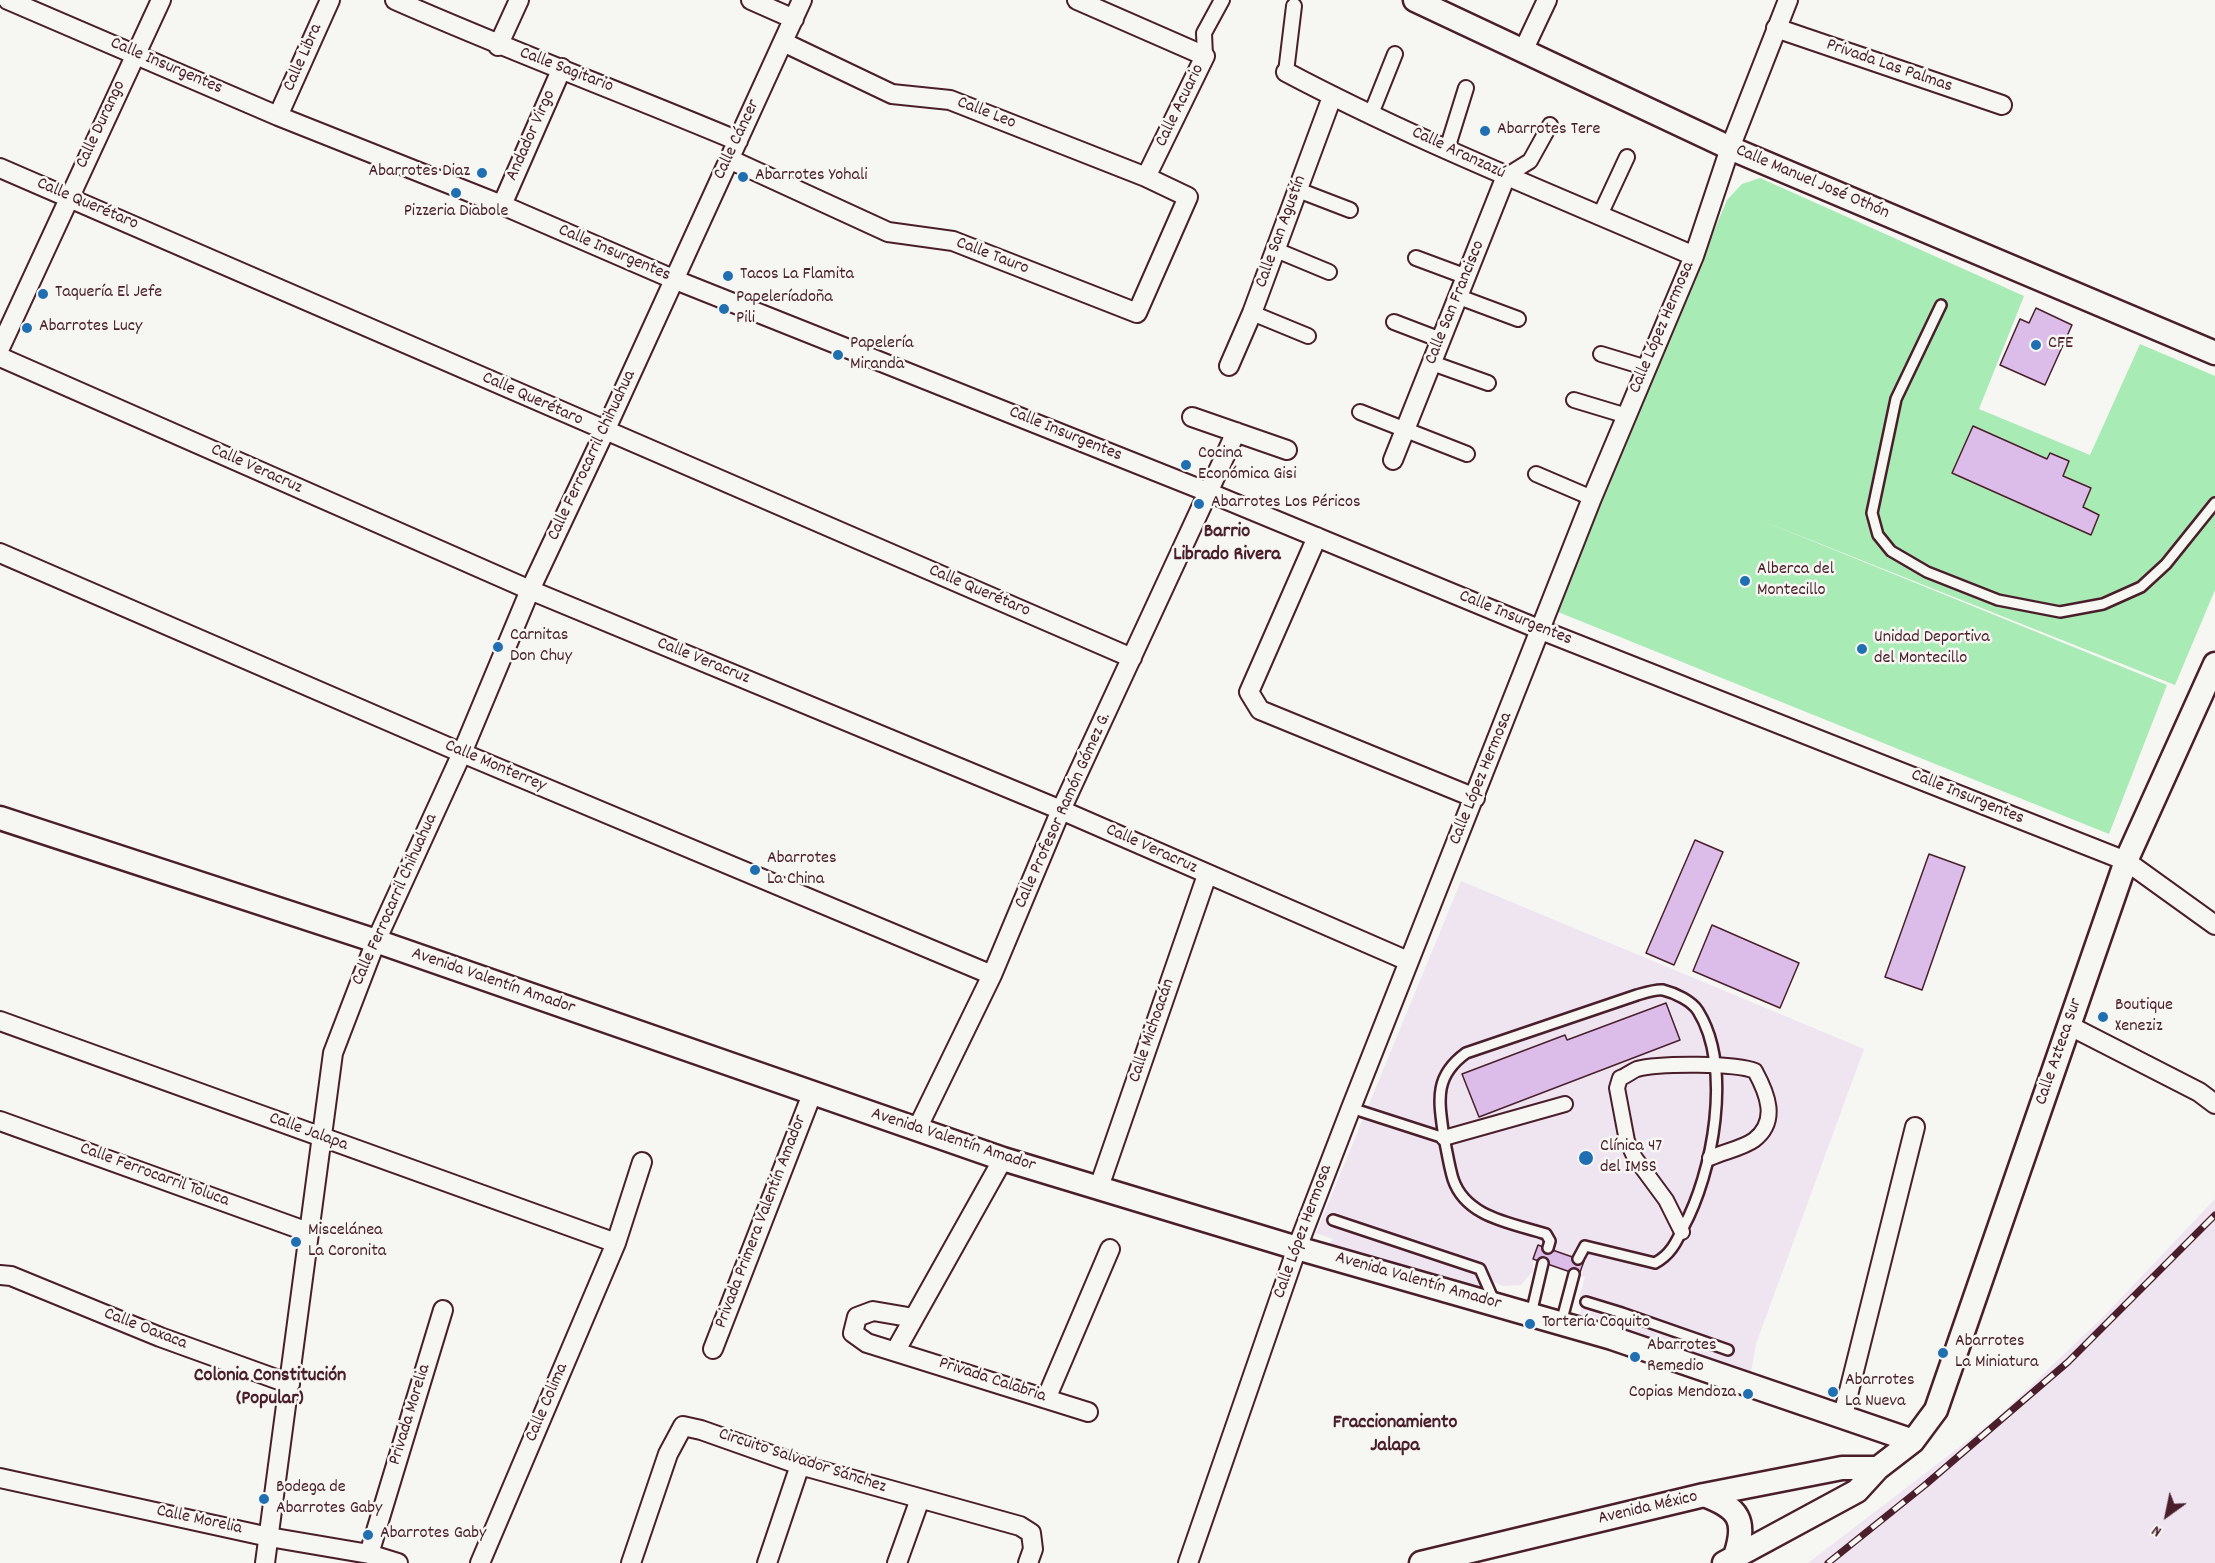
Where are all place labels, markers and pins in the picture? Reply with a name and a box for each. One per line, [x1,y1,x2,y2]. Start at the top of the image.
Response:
place label: Abarrotes Tere [1497,120,1600,142]
marker: Abarrotes Tere [1478,124,1492,138]
place label: Abarrotes Diaz [368,162,470,184]
marker: Abarrotes Diaz [475,166,489,180]
place label: Abarrotes Yohali [755,166,868,188]
marker: Abarrotes Yohali [736,170,750,184]
marker: Pizzeria Diabole [449,186,463,200]
place label: Pizzeria Diabole [404,202,508,224]
place label: Tacos La Flamita [740,265,854,287]
marker: Tacos La Flamita [721,269,735,283]
place label: Taquería El Jefe [55,283,162,305]
marker: Taquería El Jefe [36,287,50,301]
place label: Papeleríadoña Pili [736,288,833,330]
marker: Papeleríadoña Pili [717,302,731,316]
place label: Abarrotes Lucy [39,317,142,339]
marker: Abarrotes Lucy [20,321,34,335]
place label: Papelería Miranda [850,334,913,376]
place label: CFE [2048,334,2073,356]
marker: CFE [2029,338,2043,352]
marker: Papelería Miranda [831,348,845,362]
place label: Cocina Económica Gisi [1198,444,1296,486]
marker: Cocina Económica Gisi [1179,458,1193,472]
place label: Abarrotes Los Péricos [1211,493,1360,515]
marker: Abarrotes Los Péricos [1192,497,1206,511]
place label: Alberca del Montecillo [1757,560,1834,602]
marker: Alberca del Montecillo [1738,574,1752,588]
place label: Carnitas Don Chuy [510,626,572,668]
place label: Unidad Deportiva del Montecillo [1874,628,1990,670]
marker: Carnitas Don Chuy [491,640,505,654]
marker: Unidad Deportiva del Montecillo [1855,642,1869,656]
place label: Abarrotes La China [767,849,837,892]
marker: Abarrotes La China [748,863,762,877]
place label: Boutique Xeneziz [2115,996,2173,1038]
marker: Boutique Xeneziz [2096,1010,2110,1024]
place label: Clínica 47 del IMSS [1600,1137,1662,1180]
marker: Clínica 47 del IMSS [1577,1149,1595,1167]
place label: Miscelánea La Coronita [308,1221,386,1264]
marker: Miscelánea La Coronita [289,1235,303,1249]
place label: Tortería Coquito [1542,1313,1650,1335]
marker: Tortería Coquito [1523,1317,1537,1331]
place label: Abarrotes La Miniatura [1955,1332,2038,1374]
place label: Abarrotes Remedio [1647,1336,1717,1378]
marker: Abarrotes La Miniatura [1936,1346,1950,1360]
marker: Abarrotes Remedio [1628,1350,1642,1364]
place label: Abarrotes La Nueva [1845,1371,1915,1414]
place label: Copias Mendoza [1629,1383,1736,1405]
marker: Abarrotes La Nueva [1826,1385,1840,1399]
marker: Copias Mendoza [1741,1387,1755,1401]
place label: Bodega de Abarrotes Gaby [276,1478,382,1520]
marker: Bodega de Abarrotes Gaby [257,1492,271,1506]
place label: Abarrotes Gaby [380,1524,486,1546]
marker: Abarrotes Gaby [361,1528,375,1542]

